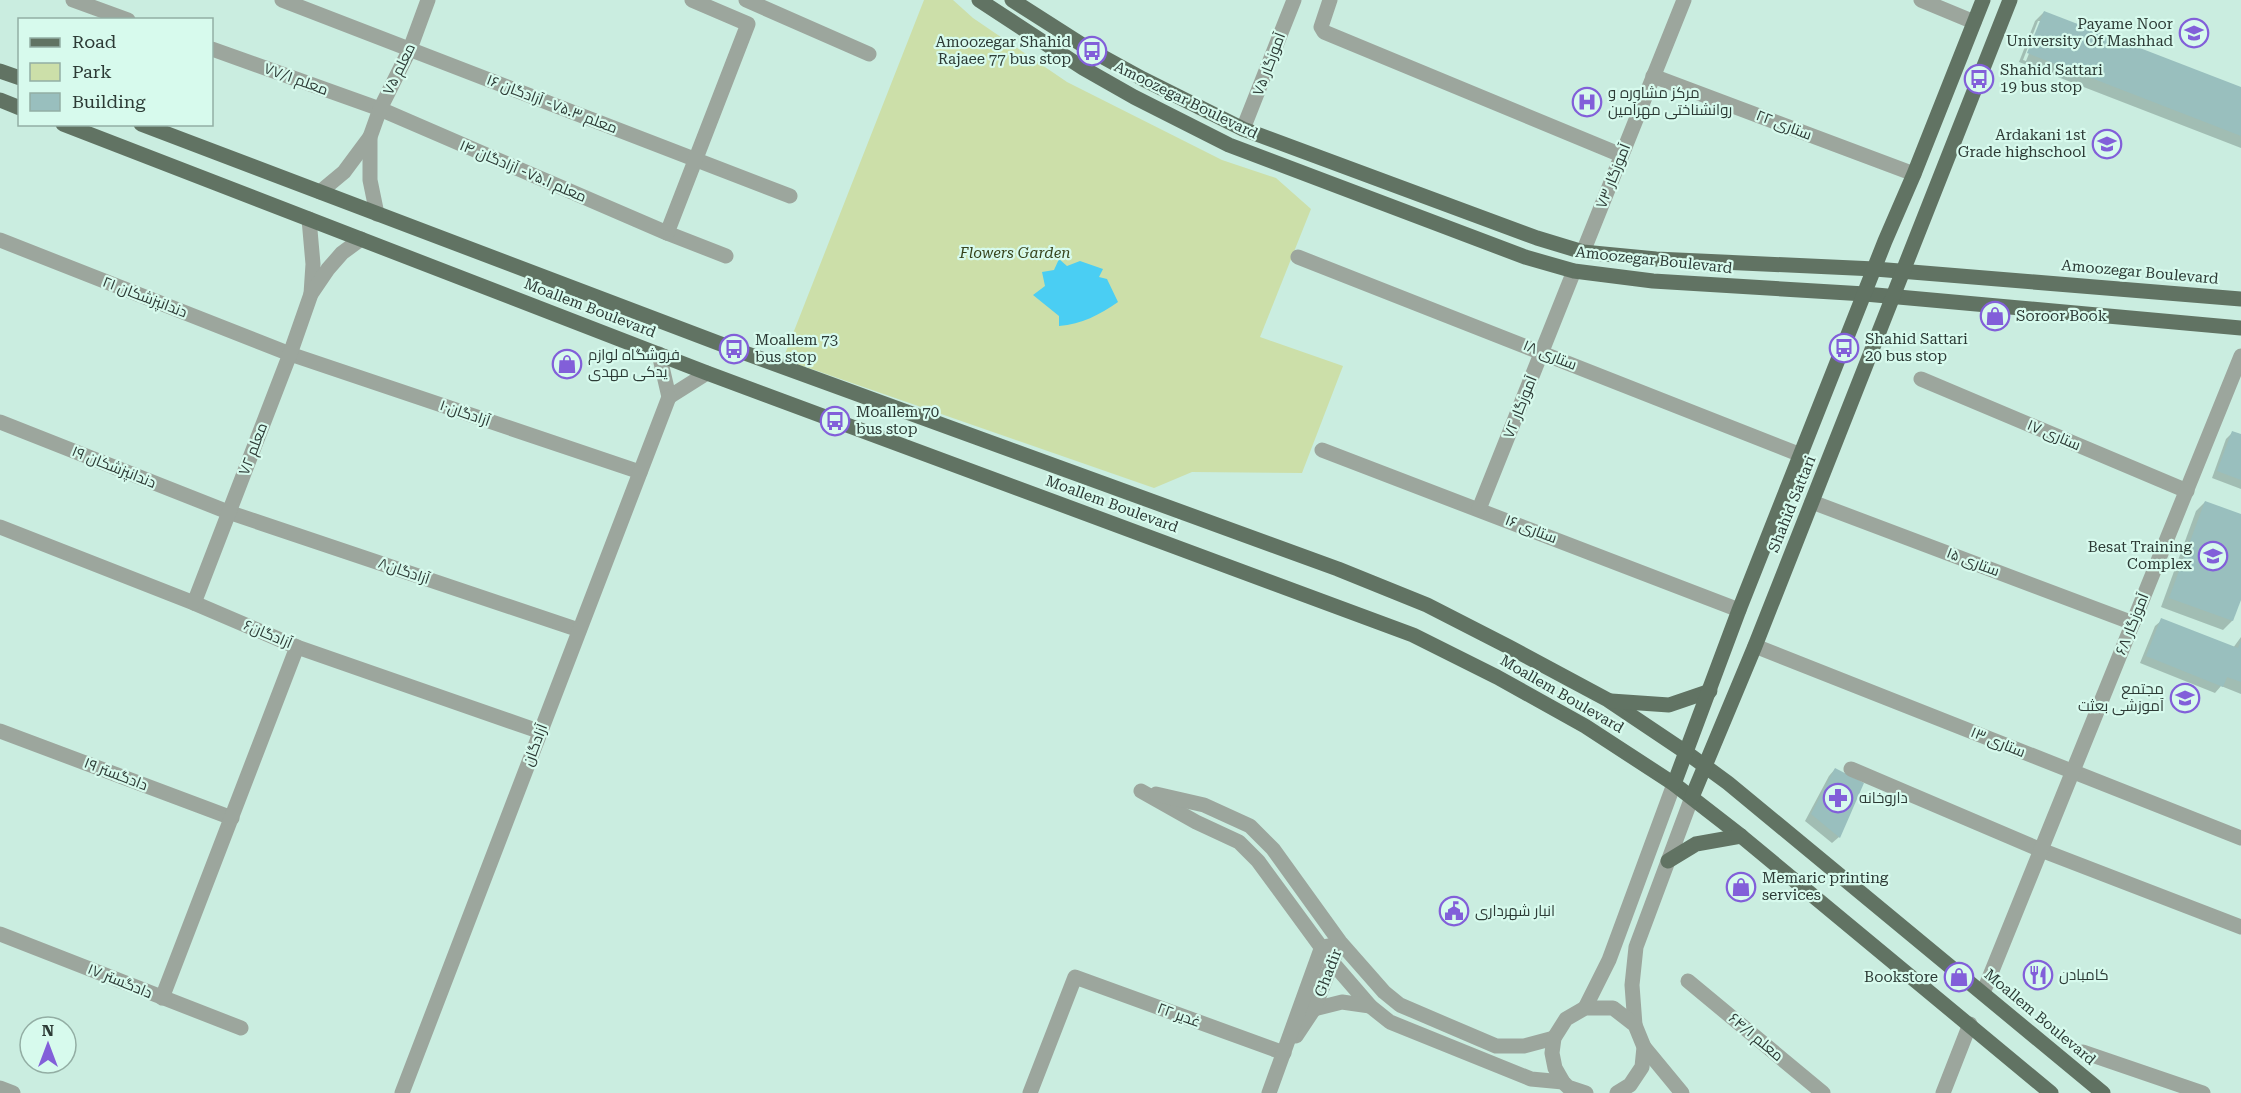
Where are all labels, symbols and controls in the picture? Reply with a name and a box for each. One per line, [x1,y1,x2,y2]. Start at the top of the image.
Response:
place label: Payame Noor University Of Mashhad [2006,15,2173,50]
school or university icon: Payame Noor University Of Mashhad [2178,17,2210,49]
legend [18,18,213,126]
street label: آموزگار ۷۵ [1249,30,1289,98]
text: Road [72,31,117,52]
place label: Amoozegar Shahid Rajaee 77 bus stop [936,33,1071,68]
bus stop icon: Amoozegar Shahid Rajaee 77 bus stop [1076,35,1108,67]
street label: معلم ۷۵ [379,40,420,98]
street label: Amoozegar Boulevard [1111,57,1261,143]
street label: معلم ۷۷/۱ [261,59,331,100]
text: Park [72,61,112,82]
place label: Shahid Sattari 19 bus stop [2000,61,2103,96]
bus stop icon: Shahid Sattari 19 bus stop [1963,63,1995,95]
street label: معلم ۷۵.۳- آزادگان ۱۶ [484,71,620,138]
place label: مرکز مشاوره و روانشناختی مهرآمین [1608,84,1732,120]
hospital icon: مرکز مشاوره و روانشناختی مهرآمین [1571,86,1603,118]
text: Building [72,91,146,112]
street label: ستاری ۲۲ [1753,106,1814,145]
place label: Ardakani 1st Grade highschool [1958,126,2086,161]
school or university icon: Ardakani 1st Grade highschool [2091,128,2123,160]
street label: معلم ۷۵.۱- آزادگان ۱۴ [456,136,589,207]
street label: ۷۳ آموزگار [1592,141,1634,211]
street label: Amoozegar Boulevard [1575,243,1734,277]
park label: Flowers Garden [958,244,1071,262]
street label: Amoozegar Boulevard [2061,256,2220,288]
street label: دندانپزشکان ۲۱ [100,273,190,322]
street label: Moallem Boulevard [521,275,659,342]
shop icon: Soroor Book [1979,300,2011,332]
place label: Soroor Book [2016,307,2108,325]
place label: Shahid Sattari 20 bus stop [1865,330,1968,365]
place label: Moallem 73 bus stop [755,331,838,366]
bus stop icon: Shahid Sattari 20 bus stop [1828,332,1860,364]
bus stop icon: Moallem 73 bus stop [718,333,750,365]
street label: ستاری ۱۸ [1520,336,1580,375]
place label: فروشگاه لوازم یدکی مهدی [588,346,680,382]
shop icon: فروشگاه لوازم یدکی مهدی [551,348,583,380]
street label: ۷۲ آموزگار [1499,373,1541,441]
street label: آزادگان۱۰ [437,396,493,431]
place label: Moallem 70 bus stop [856,403,939,438]
bus stop icon: Moallem 70 bus stop [819,405,851,437]
street label: ستاری ۱۷ [2024,416,2083,455]
street label: معلم ۷۲ [235,420,272,478]
street label: دندانپزشکان ۱۹ [69,442,159,493]
street label: Shahid Sattari [1764,453,1820,555]
street label: Moallem Boulevard [1043,472,1181,537]
street label: ستاری ۱۶ [1502,511,1560,548]
place label: Besat Training Complex [2088,538,2192,573]
school or university icon: Besat Training Complex [2197,540,2229,572]
street label: ستاری ۱۵ [1944,544,2002,581]
street label: آزادگان۸ [376,554,432,589]
street label: آموزگار ۶۸ [2111,590,2153,658]
street label: آزادگان۶ [241,616,295,653]
street label: Moallem Boulevard [1497,651,1627,737]
place label: مجتمع آموزشی بعثت [2078,680,2164,716]
school or university icon: مجتمع آموزشی بعثت [2169,682,2201,714]
street label: آزادگان [519,721,552,769]
street label: ستاری ۱۳ [1968,723,2028,762]
street label: دادگستر ۱۹ [82,754,150,794]
pharmacy icon: داروخانه [1822,782,1854,814]
place label: داروخانه [1859,789,1908,807]
place label: Memaric printing services [1762,869,1889,904]
shop icon: Memaric printing services [1725,871,1757,903]
public building icon: انبار شهرداری [1438,895,1470,927]
place label: انبار شهرداری [1475,902,1555,921]
street label: Ghadir [1311,947,1345,999]
restaurant icon: کامبادن [2022,959,2054,991]
street label: دادگستر ۱۷ [85,960,155,1002]
shop icon: Bookstore [1943,961,1975,993]
street label: Moallem Boulevard [1981,965,2100,1069]
place label: کامبادن [2059,966,2109,985]
place label: Bookstore [1864,968,1938,986]
street label: غدیر ۲۲ [1155,999,1203,1031]
street label: معلم ۶۴/۱ [1724,1009,1787,1066]
north arrow [18,1015,78,1075]
text: N [42,1021,54,1040]

